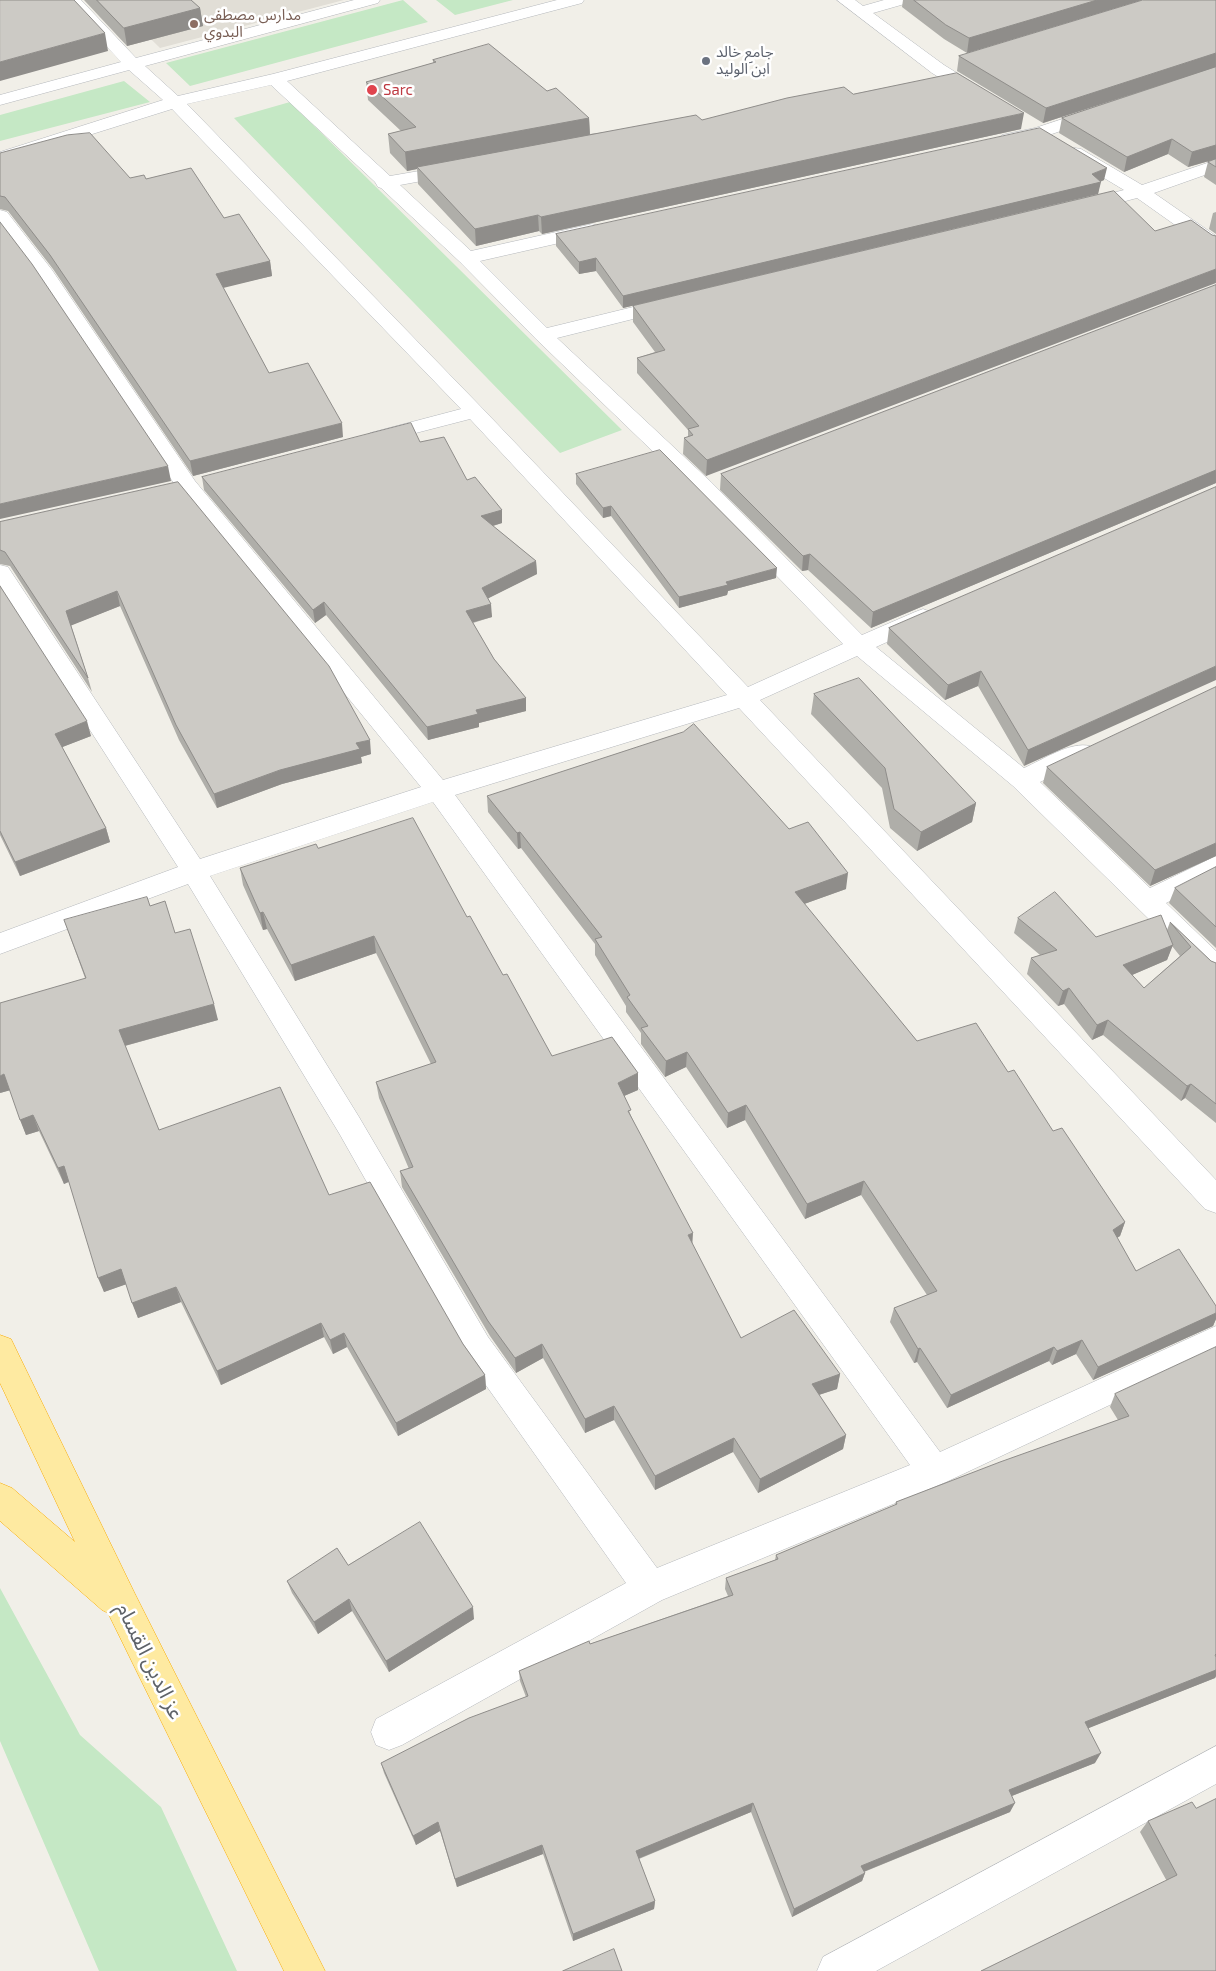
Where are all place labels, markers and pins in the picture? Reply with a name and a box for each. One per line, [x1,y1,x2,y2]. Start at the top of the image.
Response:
place label: مدارس مصطفى البدوي [204,6,301,41]
marker: مدارس مصطفى البدوي [188,18,200,30]
place label: جامع خالد ابن الوليد [716,43,773,78]
marker: جامع خالد ابن الوليد [700,55,712,67]
place label: Sarc [383,81,413,99]
marker: Sarc [365,83,379,97]

